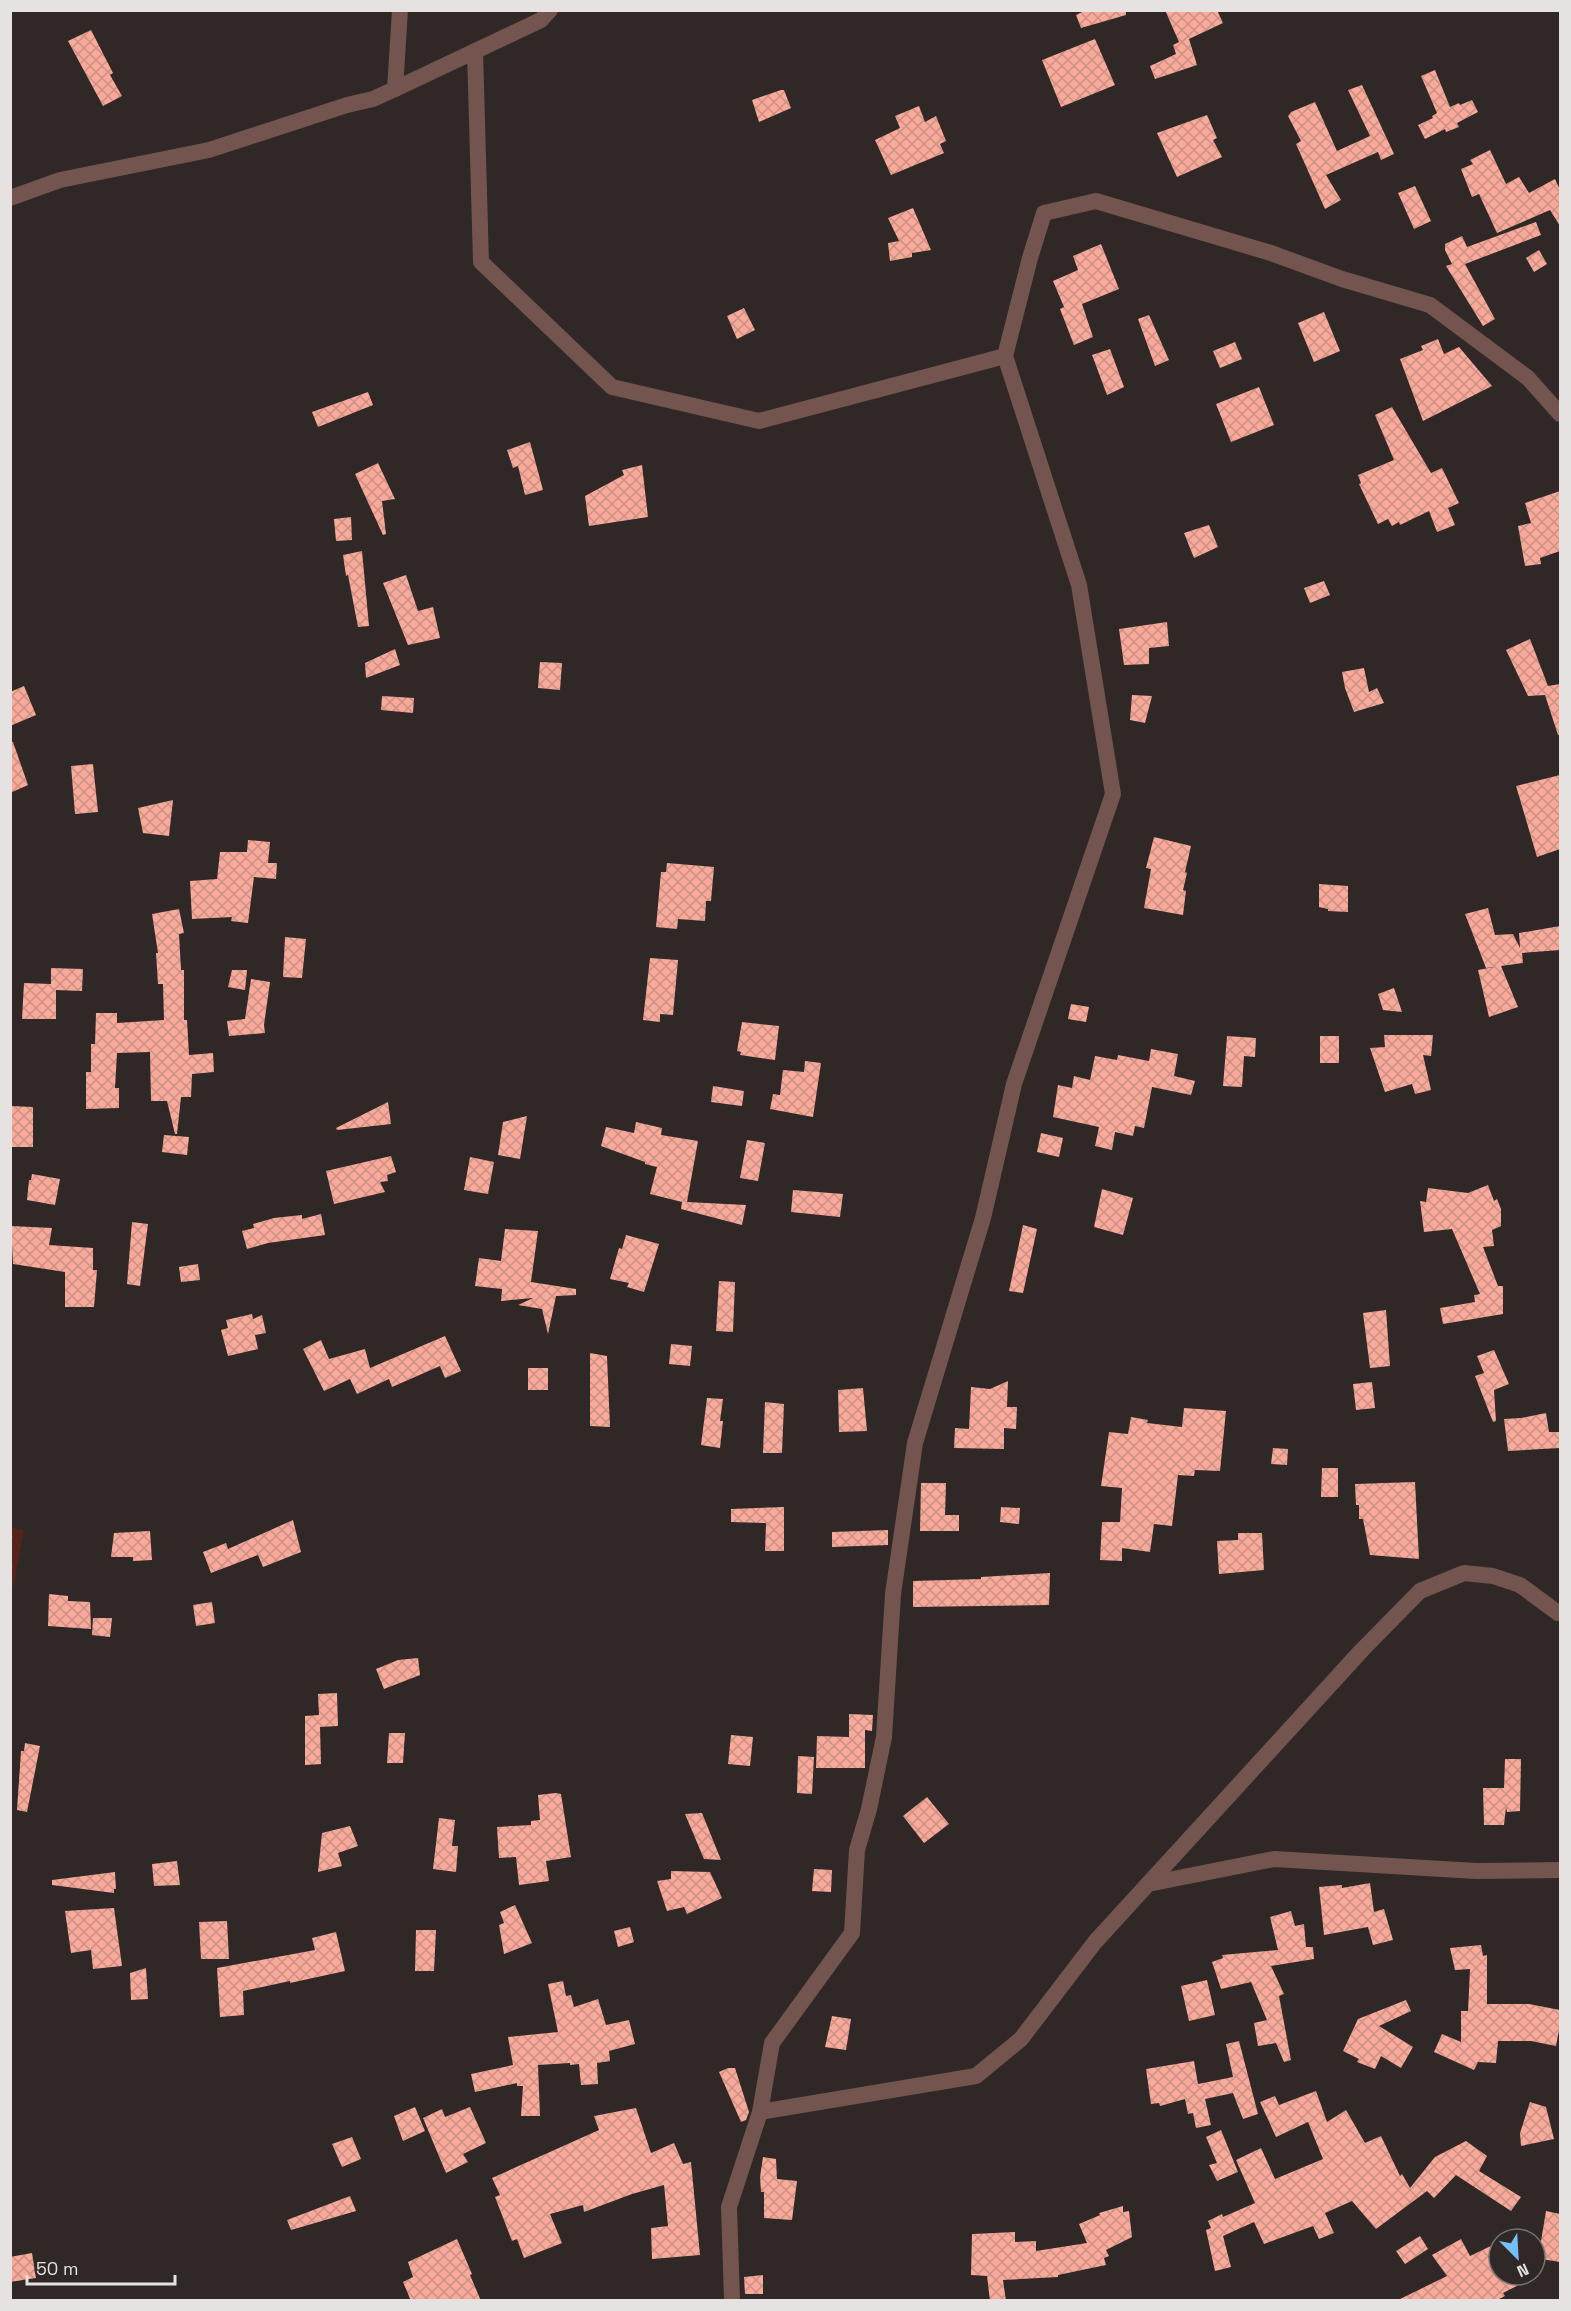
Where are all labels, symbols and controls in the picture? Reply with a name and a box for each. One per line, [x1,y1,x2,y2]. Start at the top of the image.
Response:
north arrow [1487,2227,1547,2287]
scale bar [27,2248,176,2286]
text: 50 m [36,2257,78,2280]
text: N [1514,2258,1532,2282]

